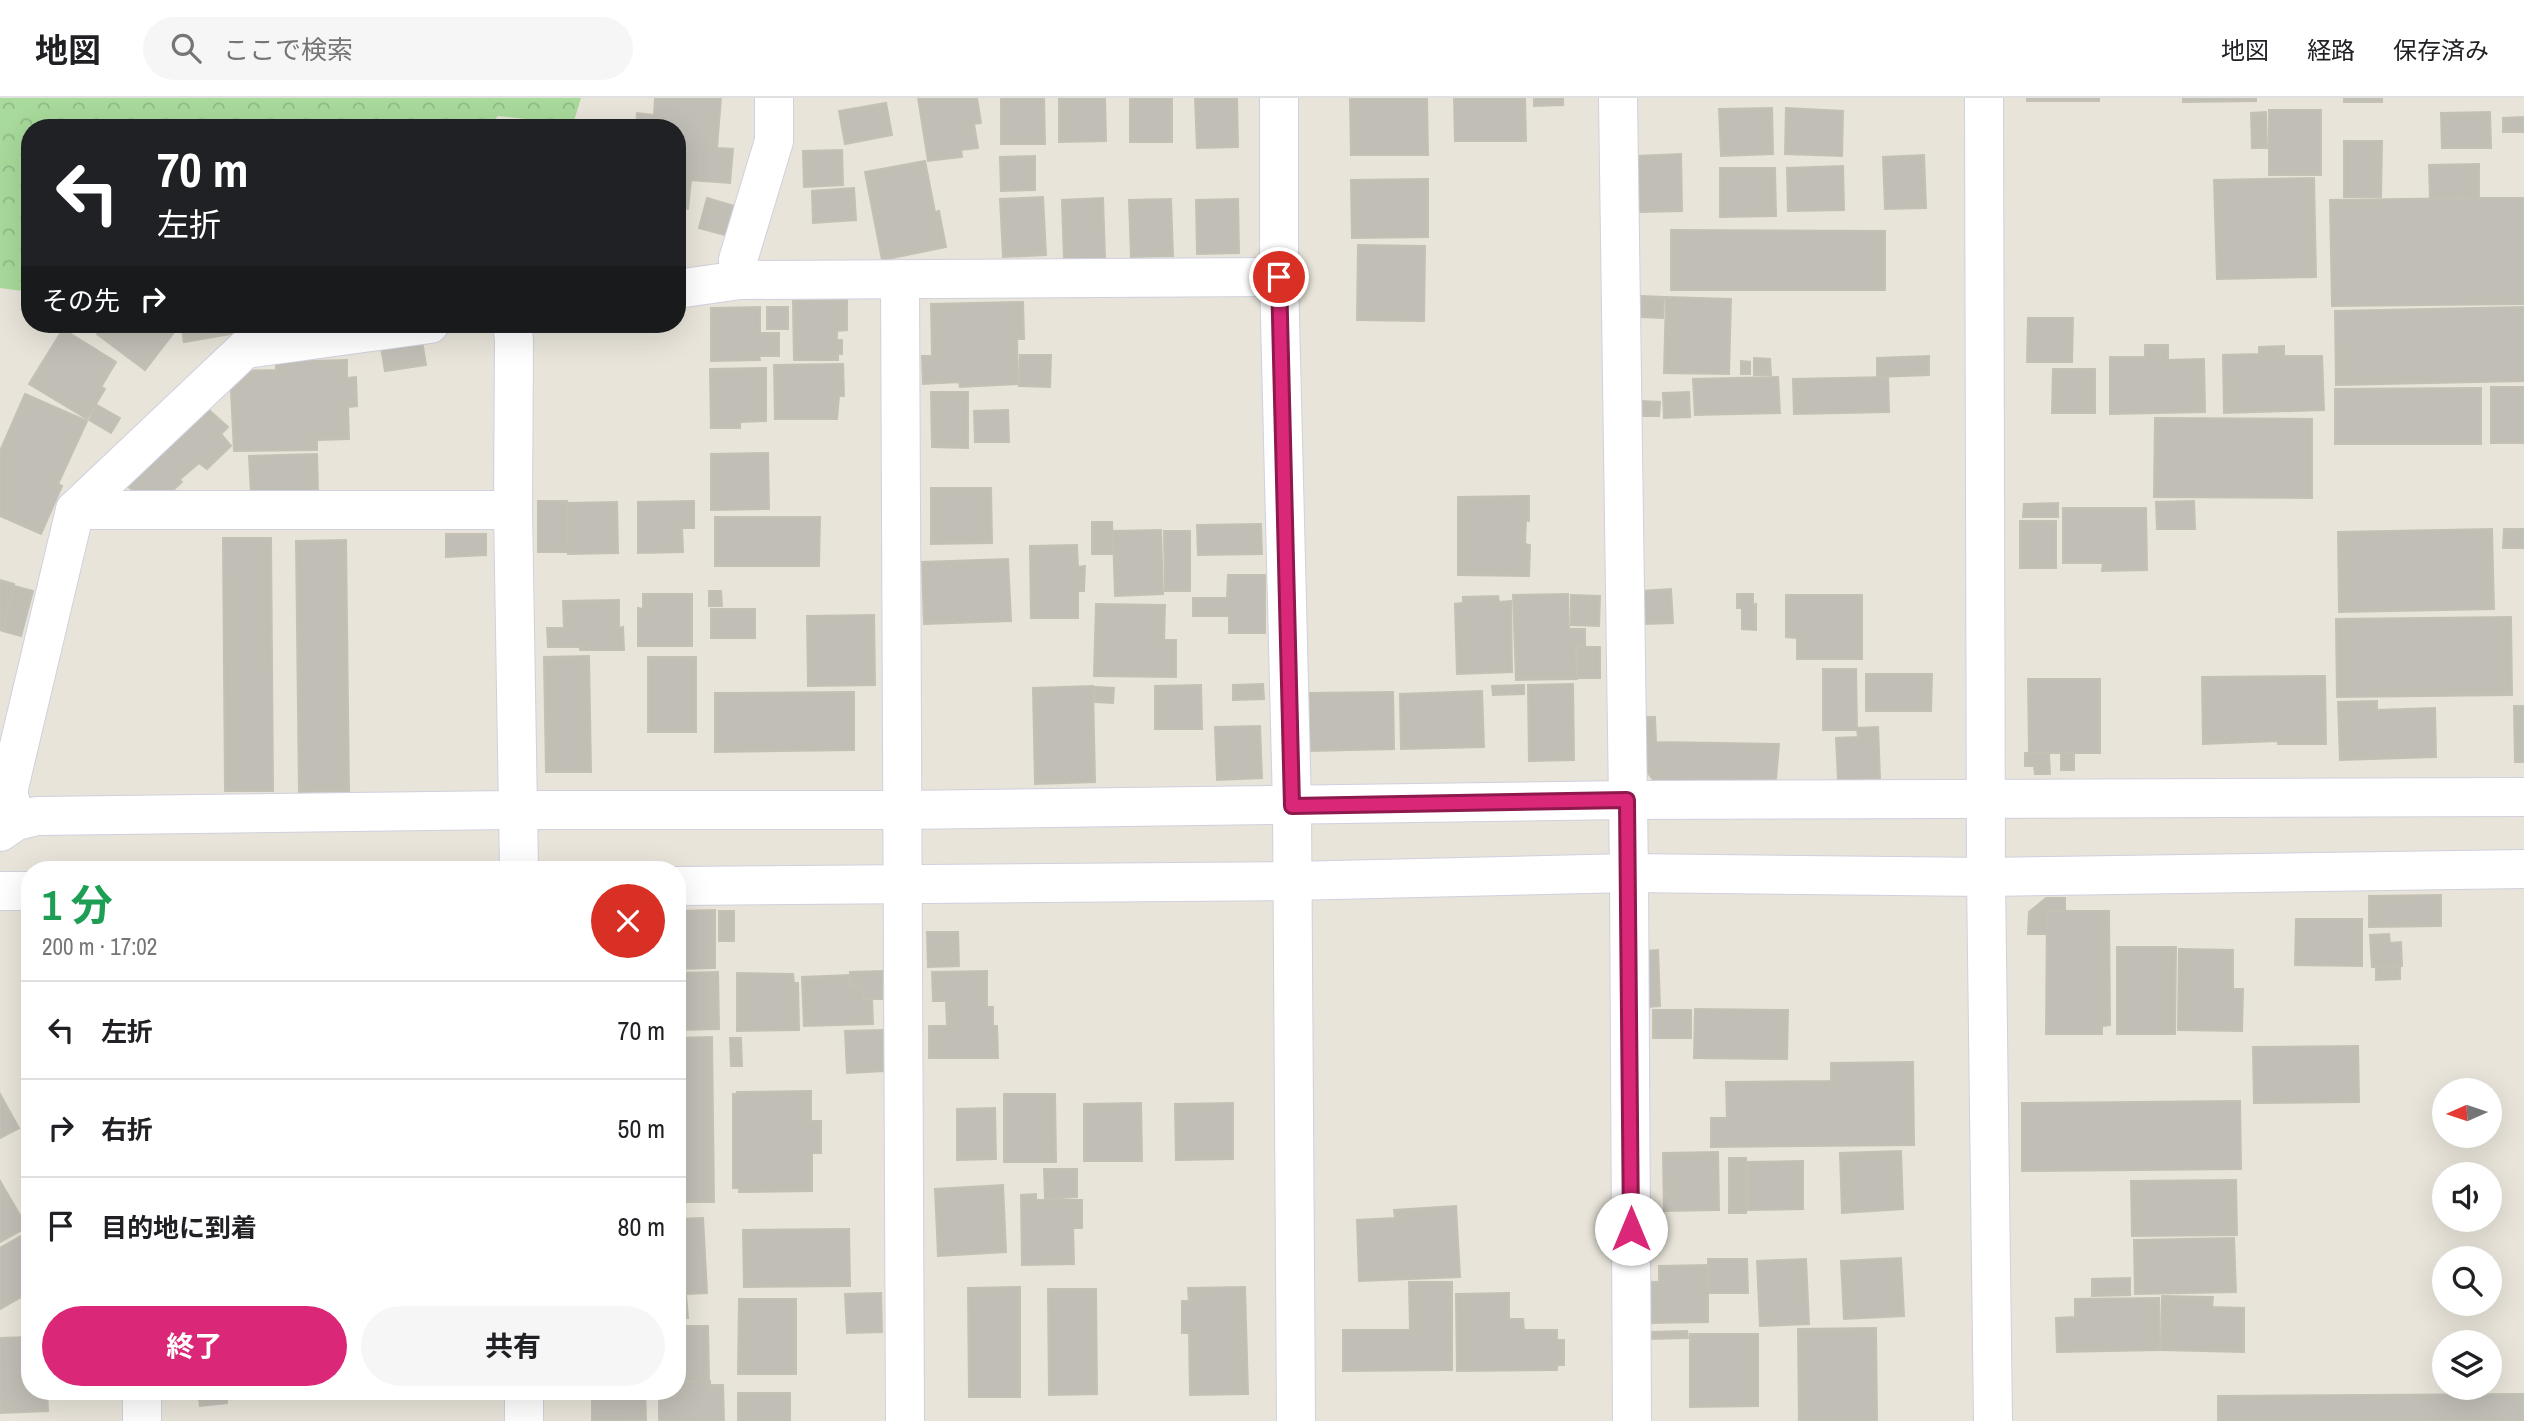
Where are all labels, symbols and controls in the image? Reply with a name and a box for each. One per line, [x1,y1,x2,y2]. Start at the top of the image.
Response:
search box [143,17,633,80]
text: 地図 [35,28,101,72]
icon: search [167,29,205,67]
text: ここで検索 [223,32,353,67]
text: 地図 [2221,34,2269,66]
text: 経路 [2307,34,2355,66]
text: 保存済み [2393,34,2489,66]
text: 70 m [157,136,249,202]
icon: left [42,147,133,238]
text: 左折 [157,203,221,246]
pin [1249,247,1309,307]
icon: arrive [1260,258,1298,296]
icon: right [134,280,172,318]
text: その先 [42,283,120,318]
text: 1 分 [42,877,113,933]
button: close [591,884,665,958]
text: 200 m · 17:02 [42,931,157,962]
icon: left [42,1011,80,1049]
text: 70 m [618,1013,665,1048]
text: 左折 [101,1014,153,1049]
north arrow [2432,1078,2502,1148]
map controls [2432,1078,2502,1400]
icon: right [42,1109,80,1147]
text: 50 m [618,1111,665,1146]
text: 右折 [101,1112,153,1147]
button: sound [2432,1162,2502,1232]
position arrow [1594,1192,1668,1266]
icon: arrive [42,1207,80,1245]
text: 80 m [618,1209,665,1244]
text: 目的地に到着 [101,1210,257,1245]
button: search [2432,1246,2502,1316]
button: 終了 [42,1306,347,1386]
button: 共有 [361,1306,665,1386]
button: layers [2432,1330,2502,1400]

